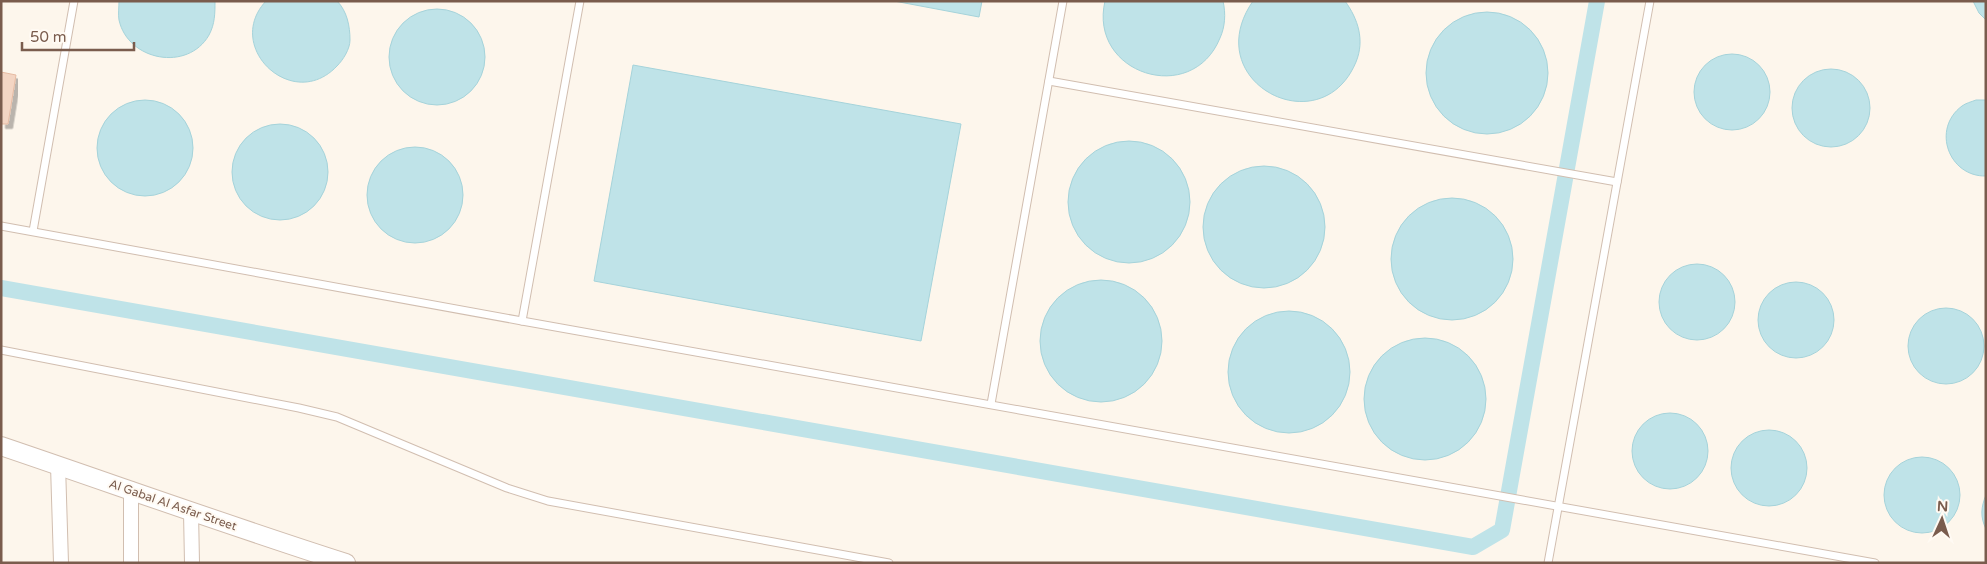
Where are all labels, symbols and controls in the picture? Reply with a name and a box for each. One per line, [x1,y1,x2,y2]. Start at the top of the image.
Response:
scale bar [22,20,135,52]
text: 50 m [30,28,67,46]
street label: Al Gabal Al Asfar Street [107,477,239,534]
north arrow [1917,494,1967,544]
text: N [1937,498,1949,515]

